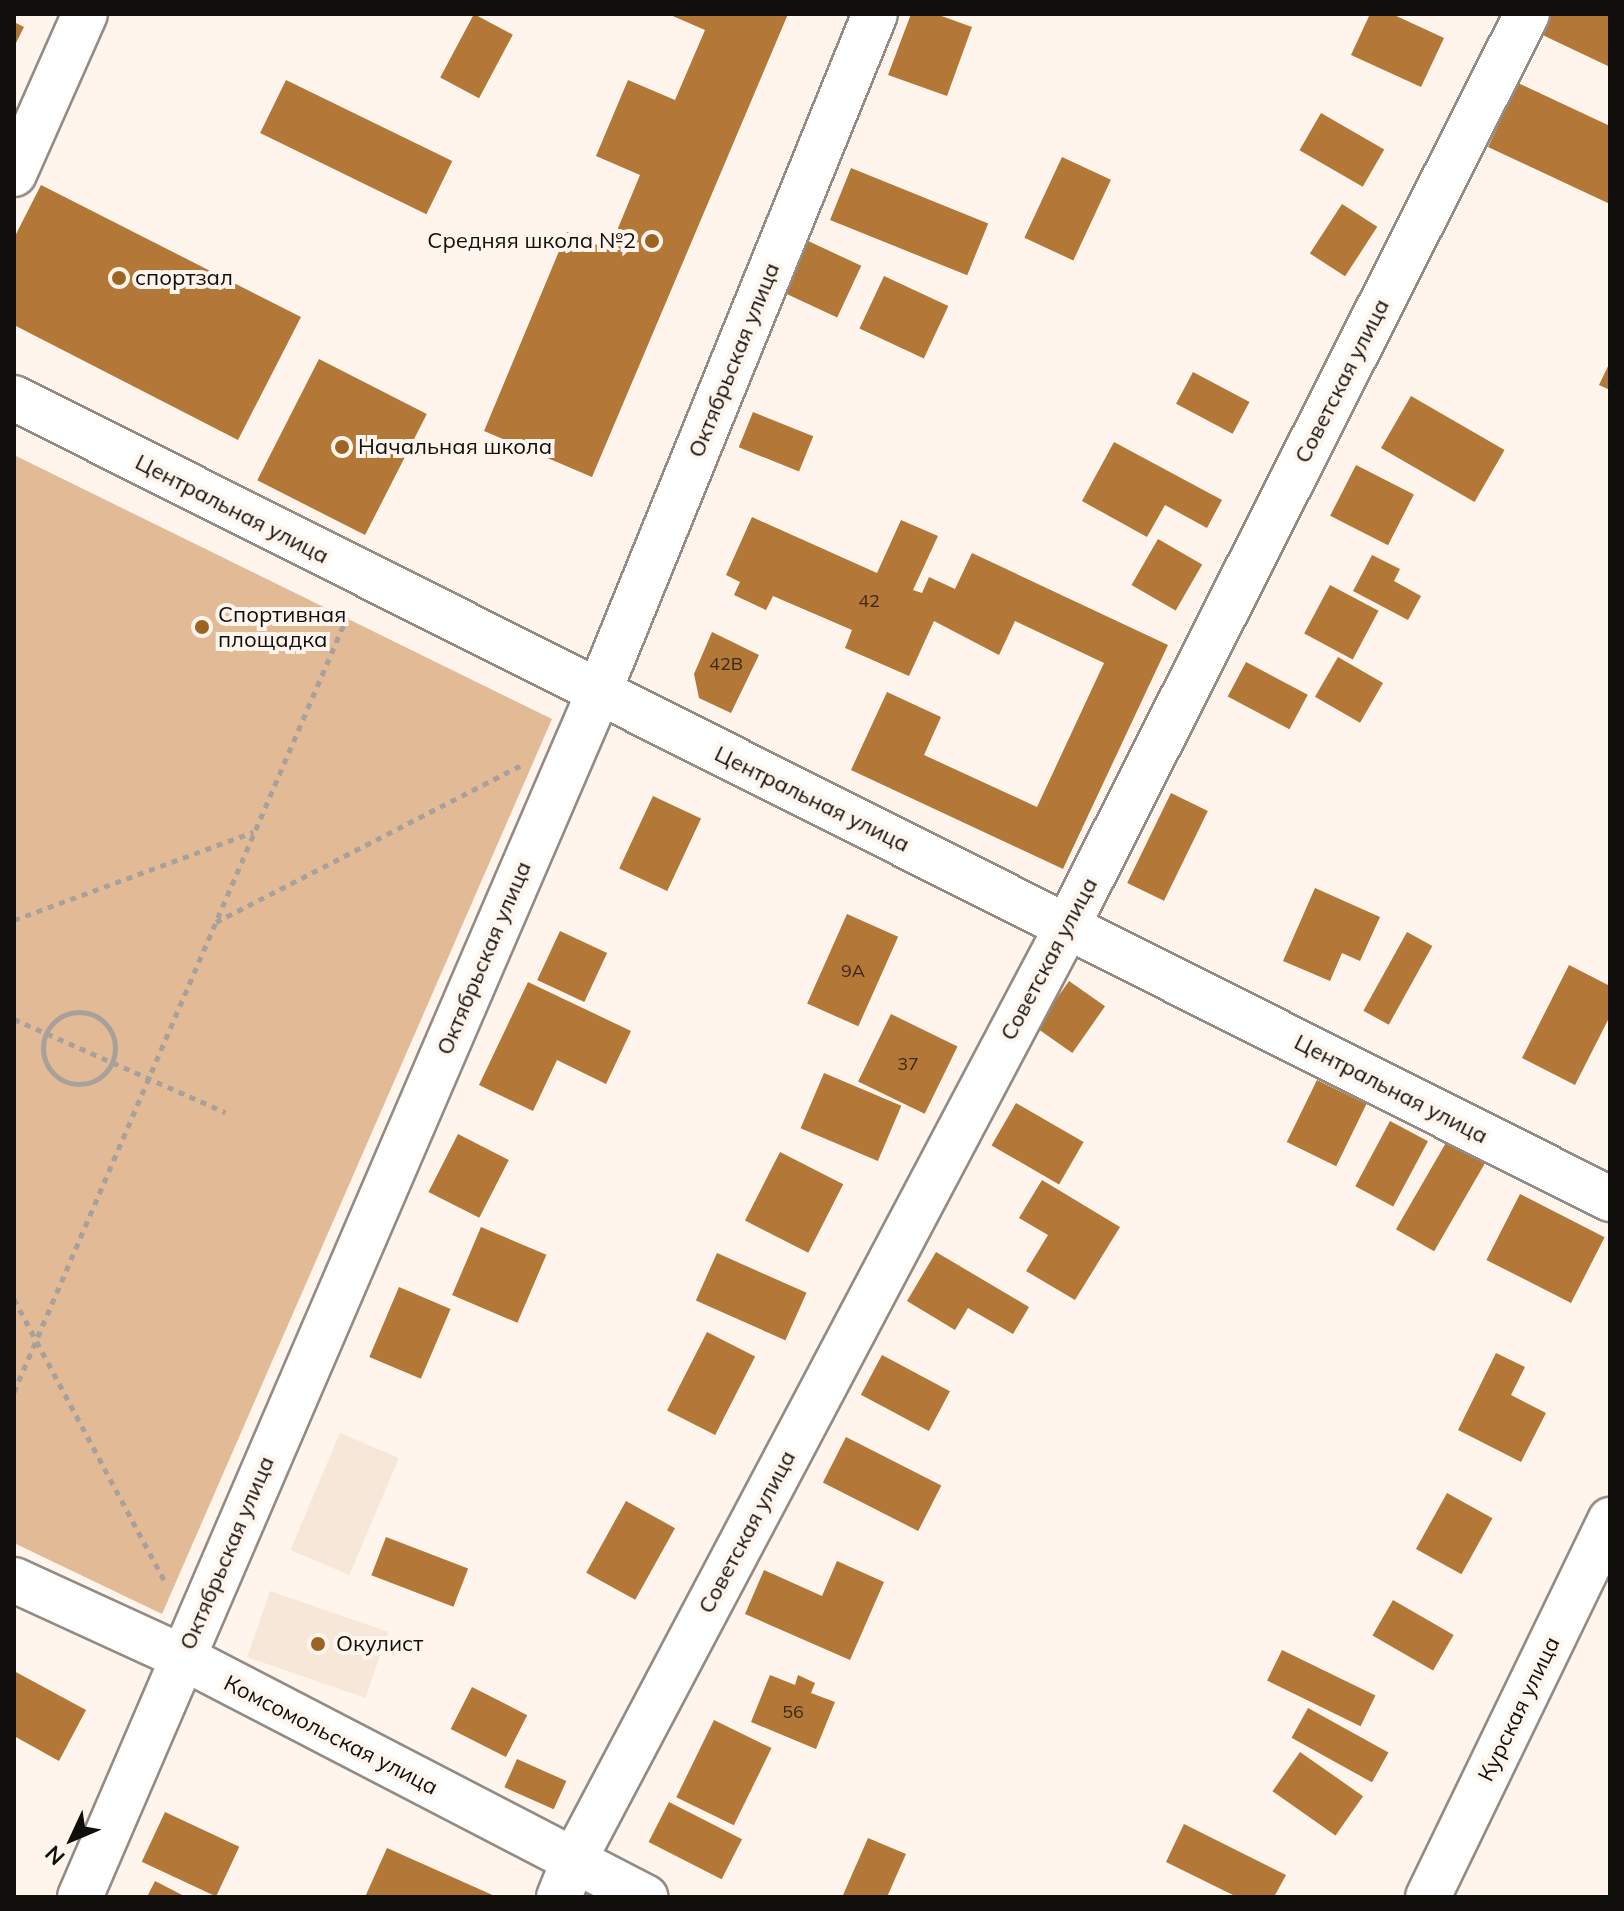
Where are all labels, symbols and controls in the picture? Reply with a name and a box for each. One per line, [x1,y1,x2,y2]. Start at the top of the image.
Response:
place label: Средняя школа №2 [427,228,636,254]
marker: Средняя школа №2 [643,232,661,250]
street label: Октябрьская улица [683,259,785,461]
place label: спортзал [135,265,233,291]
marker: спортзал [110,269,128,287]
street label: Советская улица [1289,295,1395,467]
place label: Начальная школа [358,434,552,460]
marker: Начальная школа [333,438,351,456]
street label: Центральная улица [131,449,333,569]
house number: 42 [858,590,880,612]
place label: Cпортивная площадка [218,601,346,652]
marker: Cпортивная площадка [193,618,211,636]
house number: 42В [709,653,743,675]
street label: Центральная улица [710,740,914,858]
street label: Октябрьская улица [431,857,537,1059]
street label: Советская улица [995,873,1103,1045]
house number: 9А [841,960,865,982]
street label: Центральная улица [1290,1029,1492,1149]
house number: 37 [897,1053,919,1075]
street label: Советская улица [693,1446,801,1618]
street label: Октябрьская улица [174,1452,280,1654]
place label: Окулист [336,1631,423,1657]
street label: Курская улица [1473,1632,1565,1786]
marker: Окулист [307,1633,329,1655]
street label: Комсомольская улица [220,1670,442,1800]
house number: 56 [782,1701,804,1723]
north arrow [32,1799,112,1879]
text: N [39,1840,71,1871]

